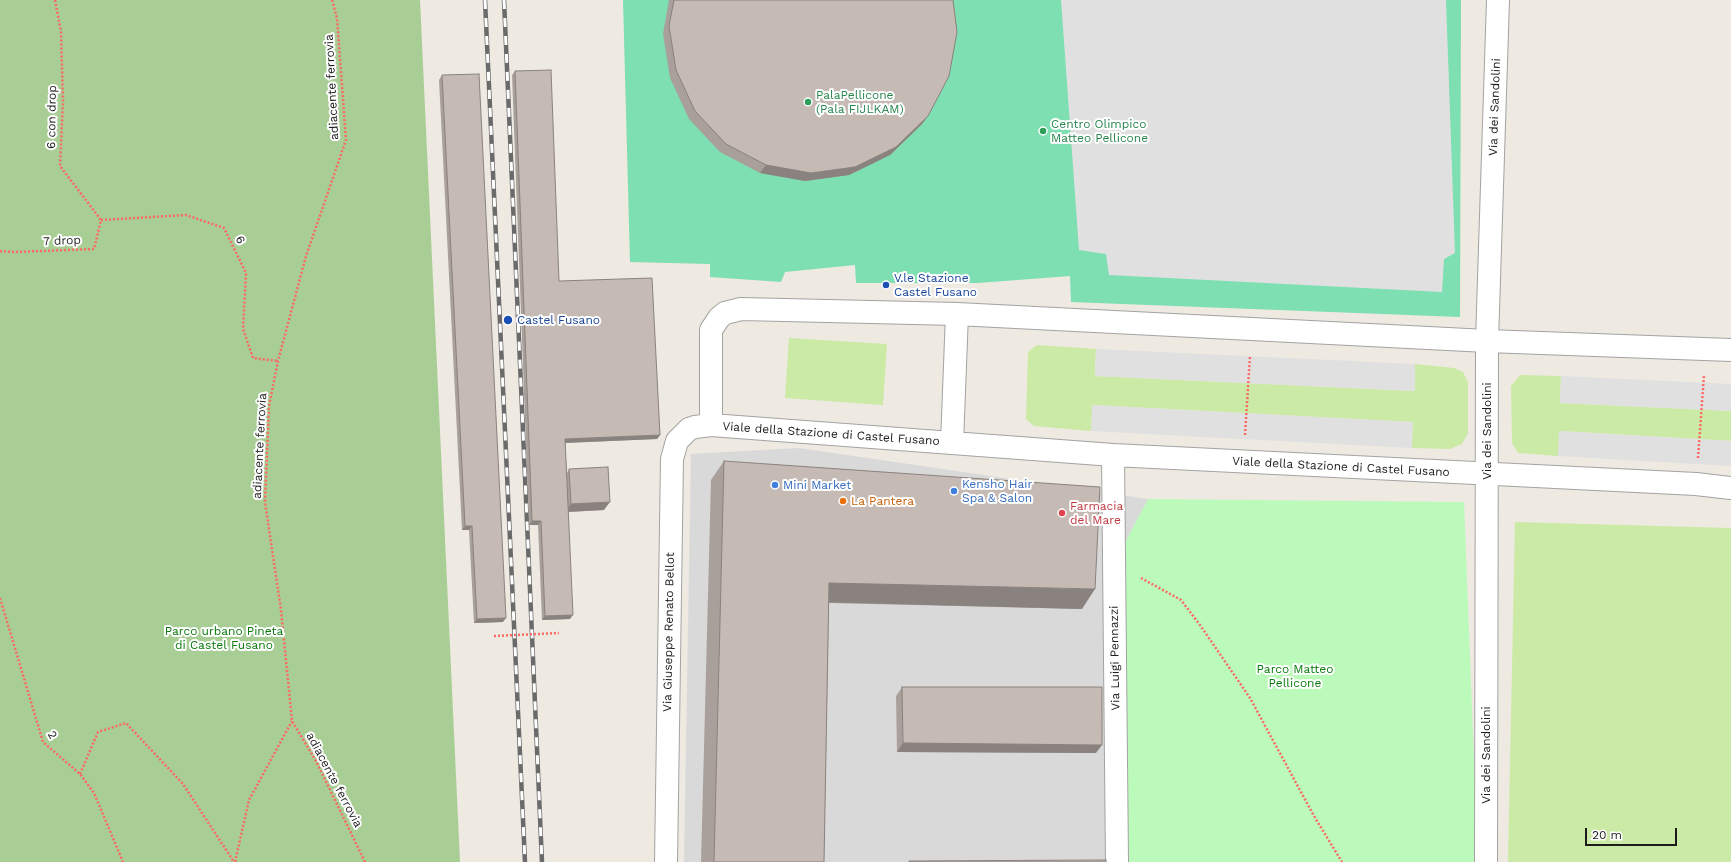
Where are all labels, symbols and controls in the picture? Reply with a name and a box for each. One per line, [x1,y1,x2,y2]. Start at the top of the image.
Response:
street label: adiacente ferrovia [322,34,342,140]
street label: Via dei Sandolini [1486,58,1504,156]
street label: 6 con drop [44,85,60,149]
place label: PalaPellicone (Pala FIJLKAM) [816,88,904,116]
marker: PalaPellicone (Pala FIJLKAM) [803,97,813,107]
place label: Centro Olimpico Matteo Pellicone [1051,117,1148,145]
marker: Centro Olimpico Matteo Pellicone [1038,126,1048,136]
street label: 7 drop [43,233,81,249]
street label: 6 [232,234,248,246]
place label: V.le Stazione Castel Fusano [894,271,977,299]
marker: V.le Stazione Castel Fusano [881,280,891,290]
place label: Castel Fusano [517,313,600,327]
marker: Castel Fusano [502,314,514,326]
street label: Via dei Sandolini [1480,382,1494,480]
street label: adiacente ferrovia [250,393,270,499]
street label: Viale della Stazione di Castel Fusano [722,419,940,449]
street label: Viale della Stazione di Castel Fusano [1232,454,1450,480]
place label: Kensho Hair Spa & Salon [962,477,1032,505]
place label: Mini Market [783,478,851,492]
marker: Mini Market [770,480,780,490]
marker: Kensho Hair Spa & Salon [949,486,959,496]
place label: La Pantera [851,494,914,508]
marker: La Pantera [838,496,848,506]
place label: Farmacia del Mare [1070,499,1123,527]
marker: Farmacia del Mare [1057,508,1067,518]
street label: Via Giuseppe Renato Bellot [660,552,678,712]
street label: Via Luigi Pennazzi [1107,605,1123,711]
park label: Parco urbano Pineta di Castel Fusano [165,624,283,652]
park label: Parco Matteo Pellicone [1257,662,1333,690]
street label: Via dei Sandolini [1479,706,1493,804]
street label: 2 [44,728,60,742]
street label: adiacente ferrovia [303,730,365,830]
scale bar [1587,820,1679,846]
text: 20 m [1592,828,1622,842]

